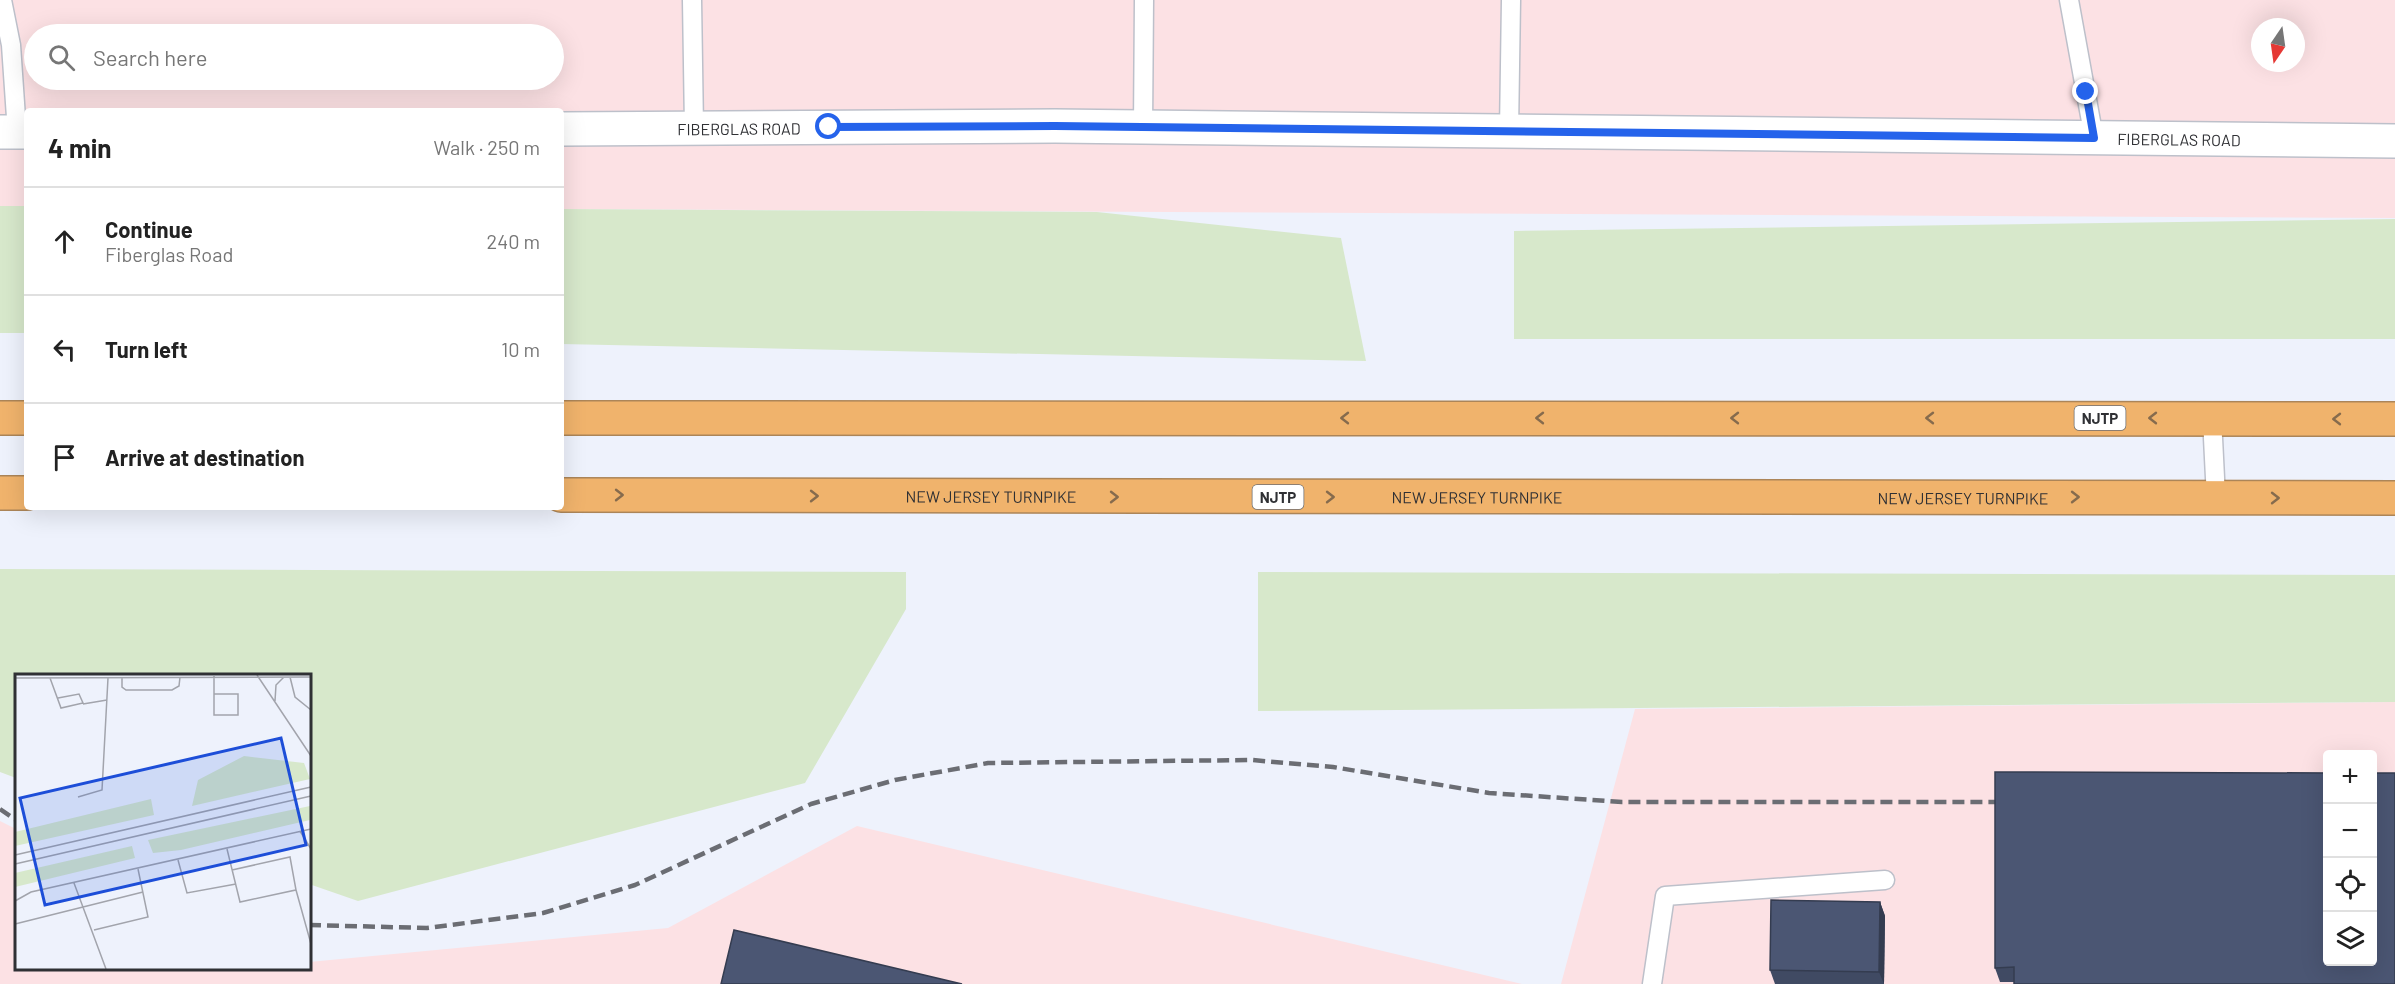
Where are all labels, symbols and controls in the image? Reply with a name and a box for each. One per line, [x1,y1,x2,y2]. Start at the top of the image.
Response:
north arrow [2251,18,2305,72]
search box [24,24,564,90]
icon: search [45,41,78,74]
text: Search here [93,44,207,70]
route end [2072,78,2098,104]
route start [815,113,841,139]
street label: FIBERGLAS ROAD [677,118,801,138]
street label: FIBERGLAS ROAD [2117,128,2241,149]
text: 4 min [48,132,112,163]
text: Walk · 250 m [434,135,540,159]
text: Continue [105,216,193,242]
icon: ahead [48,225,81,258]
text: 240 m [486,229,540,253]
text: Fiberglas Road [105,242,233,266]
icon: left [48,333,81,366]
text: Turn left [105,336,188,362]
text: 10 m [501,337,540,361]
road number: NJTP [2074,406,2126,430]
one-way arrow [1340,412,1349,424]
one-way arrow [1535,412,1544,424]
one-way arrow [1730,412,1739,424]
one-way arrow [1925,412,1934,424]
one-way arrow [2149,412,2158,424]
one-way arrow [2332,413,2341,425]
icon: arrive [48,441,81,474]
text: Arrive at destination [105,444,304,470]
road number: NJTP [1252,485,1304,509]
street label: NEW JERSEY TURNPIKE [906,486,1076,505]
street label: NEW JERSEY TURNPIKE [1392,487,1562,506]
street label: NEW JERSEY TURNPIKE [1878,488,2048,507]
one-way arrow [615,489,624,501]
one-way arrow [810,490,819,502]
one-way arrow [1110,491,1119,503]
one-way arrow [1326,491,1335,503]
one-way arrow [2070,491,2079,503]
one-way arrow [2270,492,2279,504]
inset map [15,674,310,969]
map controls [2323,750,2377,966]
button: + [2323,750,2377,804]
button: − [2323,804,2377,858]
button: locate [2323,858,2377,912]
button: layers [2323,912,2377,966]

